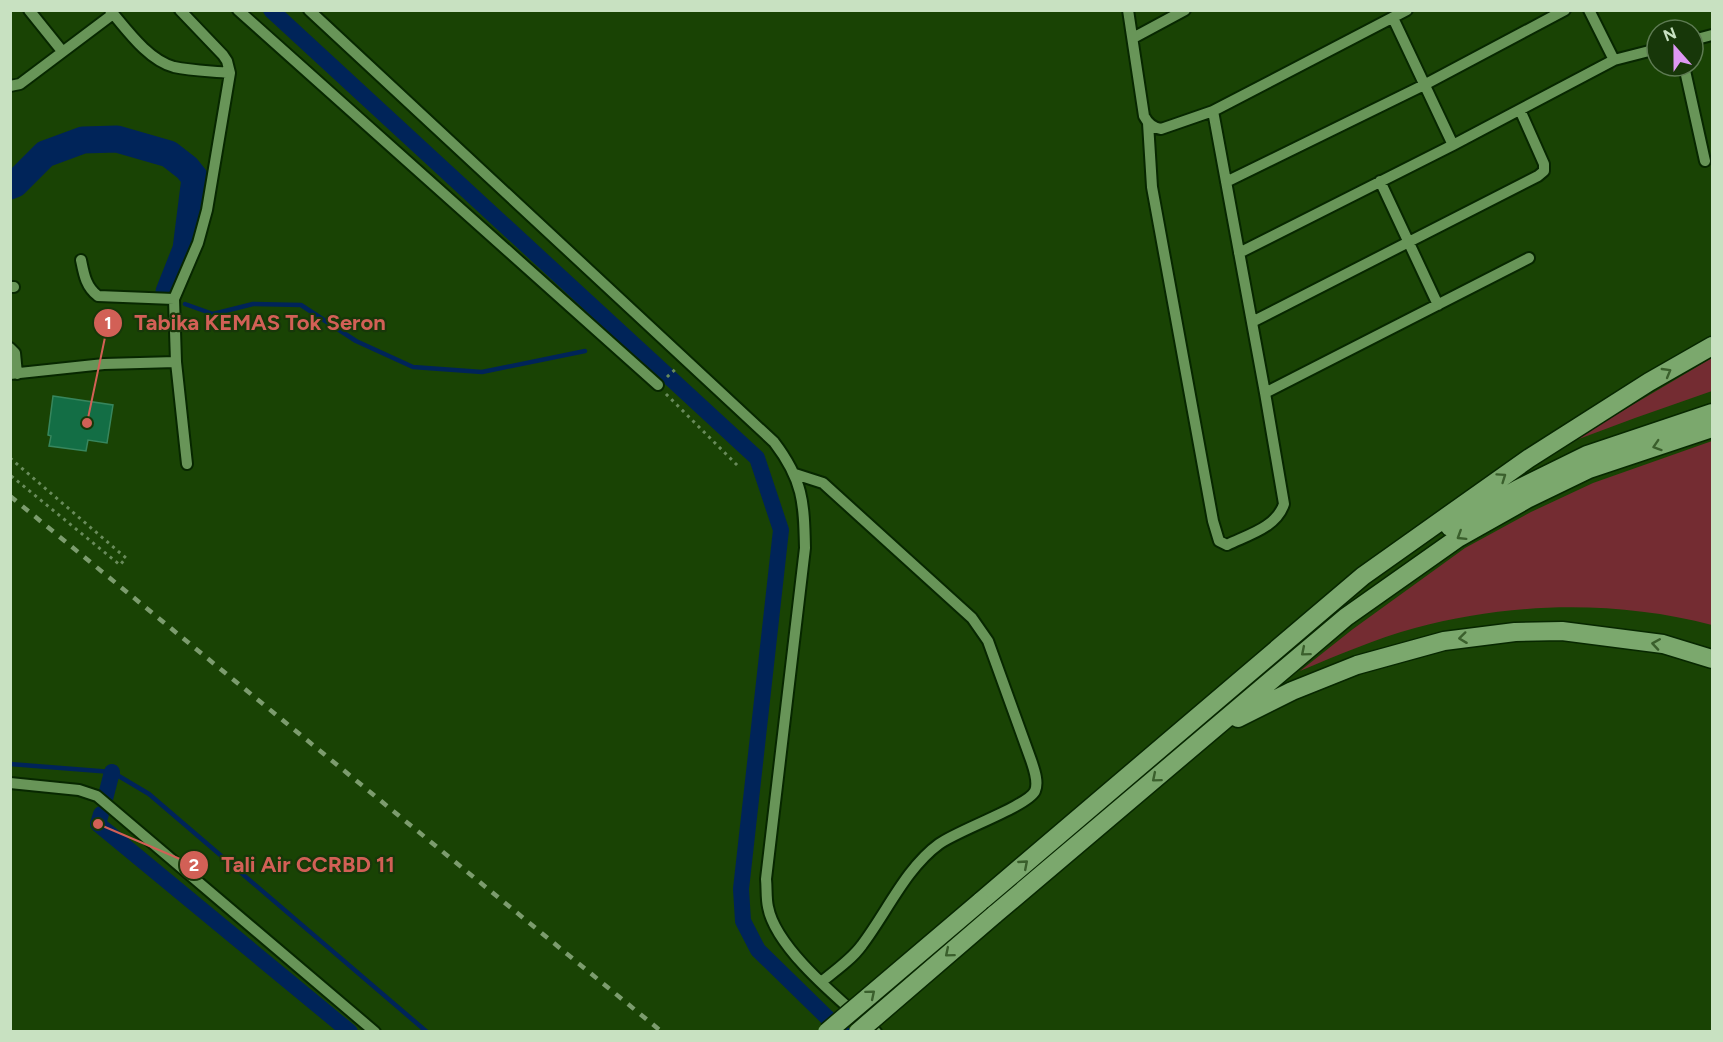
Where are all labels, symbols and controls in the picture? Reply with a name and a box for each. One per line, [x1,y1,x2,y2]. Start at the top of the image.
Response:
north arrow [1645,18,1705,78]
text: N [1661,23,1679,46]
callout: Tabika KEMAS Tok Seron [93,303,398,343]
text: Tabika KEMAS Tok Seron [134,309,386,336]
text: 1 [104,312,112,334]
one-way arrow [1661,368,1671,379]
one-way arrow [1652,439,1663,452]
one-way arrow [1496,473,1507,484]
one-way arrow [1457,529,1468,540]
one-way arrow [1458,632,1467,644]
one-way arrow [1651,638,1661,650]
one-way arrow [1301,645,1312,656]
one-way arrow [1152,771,1163,782]
callout: Tali Air CCRBD 11 [179,845,406,885]
text: Tali Air CCRBD 11 [221,851,395,878]
text: 2 [189,854,199,876]
one-way arrow [1017,861,1028,872]
one-way arrow [945,946,956,957]
one-way arrow [864,990,875,1001]

